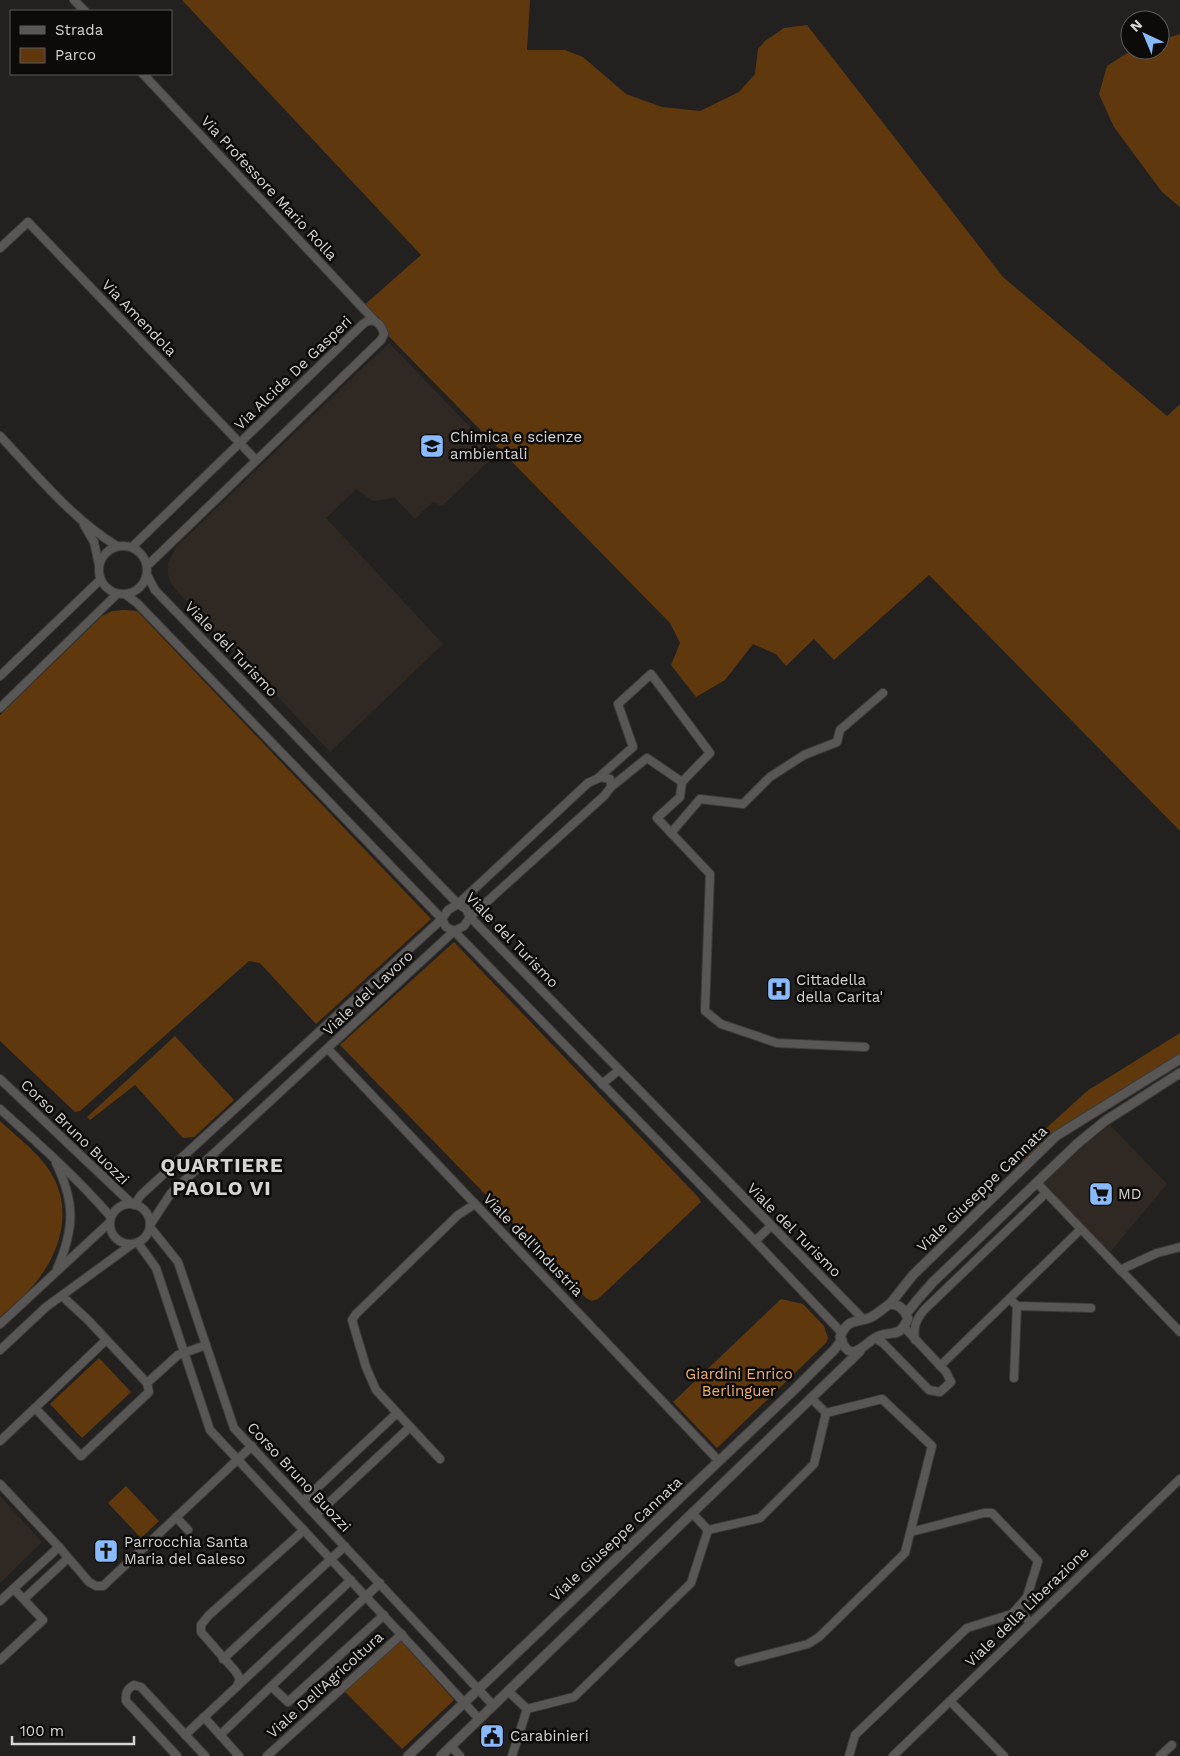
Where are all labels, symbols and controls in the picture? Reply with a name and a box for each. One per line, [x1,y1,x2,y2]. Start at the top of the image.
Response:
legend [10,10,172,75]
north arrow [1120,10,1170,60]
text: N [1127,16,1145,35]
text: Strada [55,21,104,39]
text: Parco [55,46,96,64]
street label: Via Professore Mario Rolla [197,112,341,265]
street label: Via Amendola [98,276,181,361]
street label: Via Alcide De Gasperi [230,312,356,434]
place label: Chimica e scienze ambientali [450,428,582,463]
school or university icon: Chimica e scienze ambientali [419,433,445,459]
street label: Viale del Turismo [181,597,281,701]
street label: Viale del Turismo [462,888,562,992]
street label: Viale del Lavoro [319,947,417,1039]
place label: Cittadella della Carita' [796,971,883,1006]
hospital icon: Cittadella della Carita' [766,976,792,1002]
street label: Corso Bruno Buozzi [17,1076,133,1188]
street label: Viale Giuseppe Cannata [913,1122,1051,1256]
district label: QUARTIERE PAOLO VI [160,1153,284,1200]
street label: Viale del Turismo [743,1179,845,1281]
supermarket icon: MD [1088,1181,1114,1207]
place label: MD [1118,1185,1142,1203]
street label: Viale dell'Industria [479,1190,587,1301]
park label: Giardini Enrico Berlinguer [685,1365,793,1400]
street label: Corso Bruno Buozzi [243,1418,355,1536]
street label: Viale Giuseppe Cannata [546,1473,686,1605]
place label: Parrocchia Santa Maria del Galeso [124,1533,248,1568]
church icon: Parrocchia Santa Maria del Galeso [93,1538,119,1564]
street label: Viale della Liberazione [961,1543,1093,1671]
street label: Viale Dell'Agricoltura [263,1628,387,1742]
scale bar [12,1714,135,1746]
text: 100 m [20,1722,64,1740]
public building icon: Carabinieri [479,1723,505,1749]
place label: Carabinieri [510,1727,589,1745]

